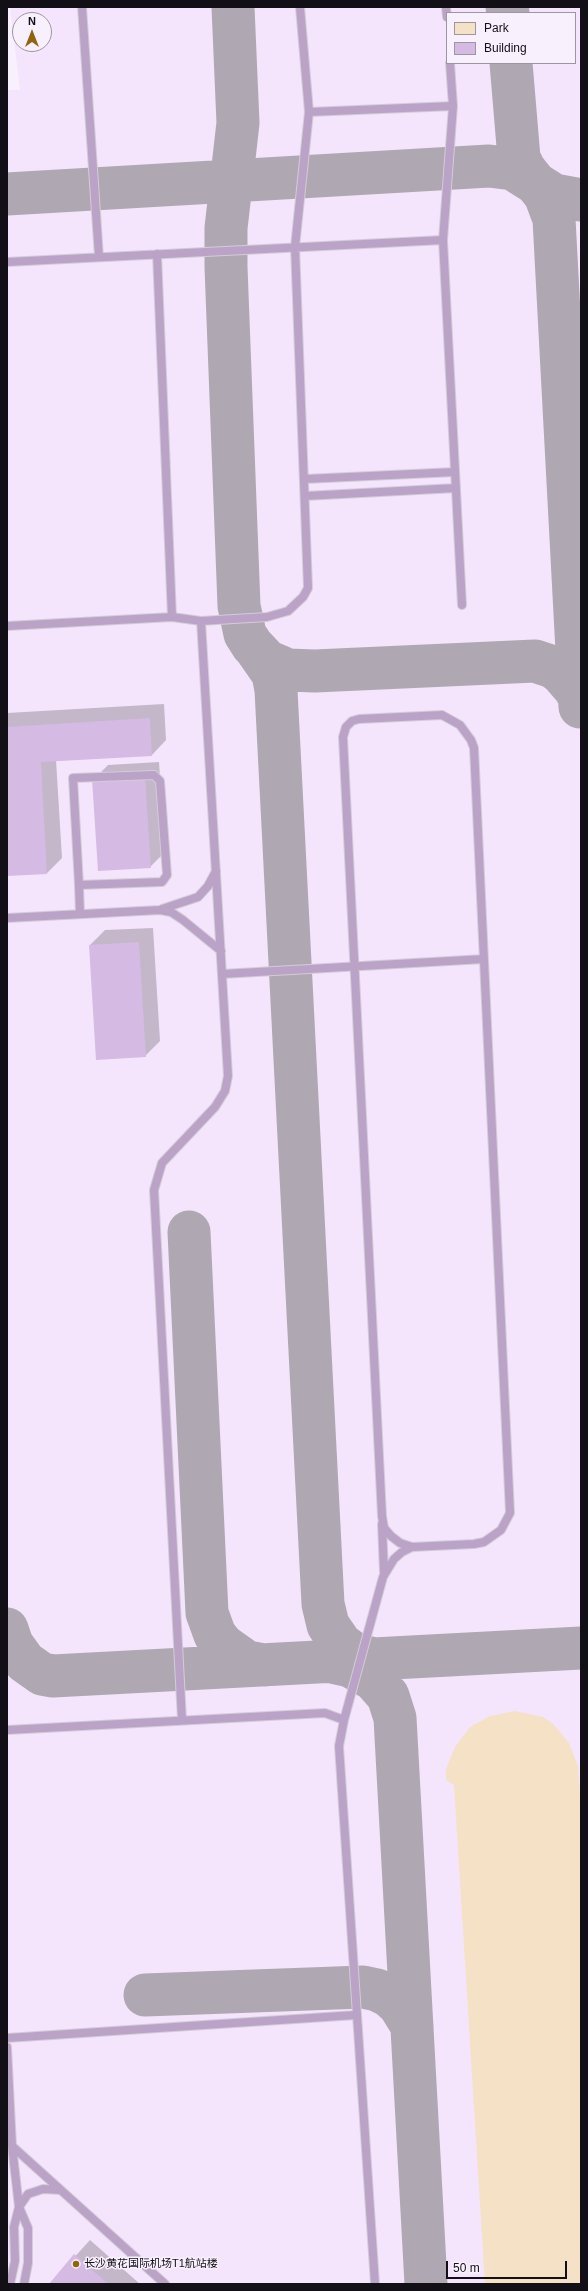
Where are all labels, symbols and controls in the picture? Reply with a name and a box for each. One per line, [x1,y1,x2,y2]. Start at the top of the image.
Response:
north arrow [12,12,52,52]
legend [446,12,576,64]
text: N [28,15,36,27]
text: Park [484,21,509,35]
text: Building [484,41,527,55]
scale bar [448,2253,569,2279]
place label: 长沙黄花国际机场T1航站楼 [84,2257,218,2271]
marker: 长沙黄花国际机场T1航站楼 [71,2259,81,2269]
text: 50 m [453,2261,480,2275]

